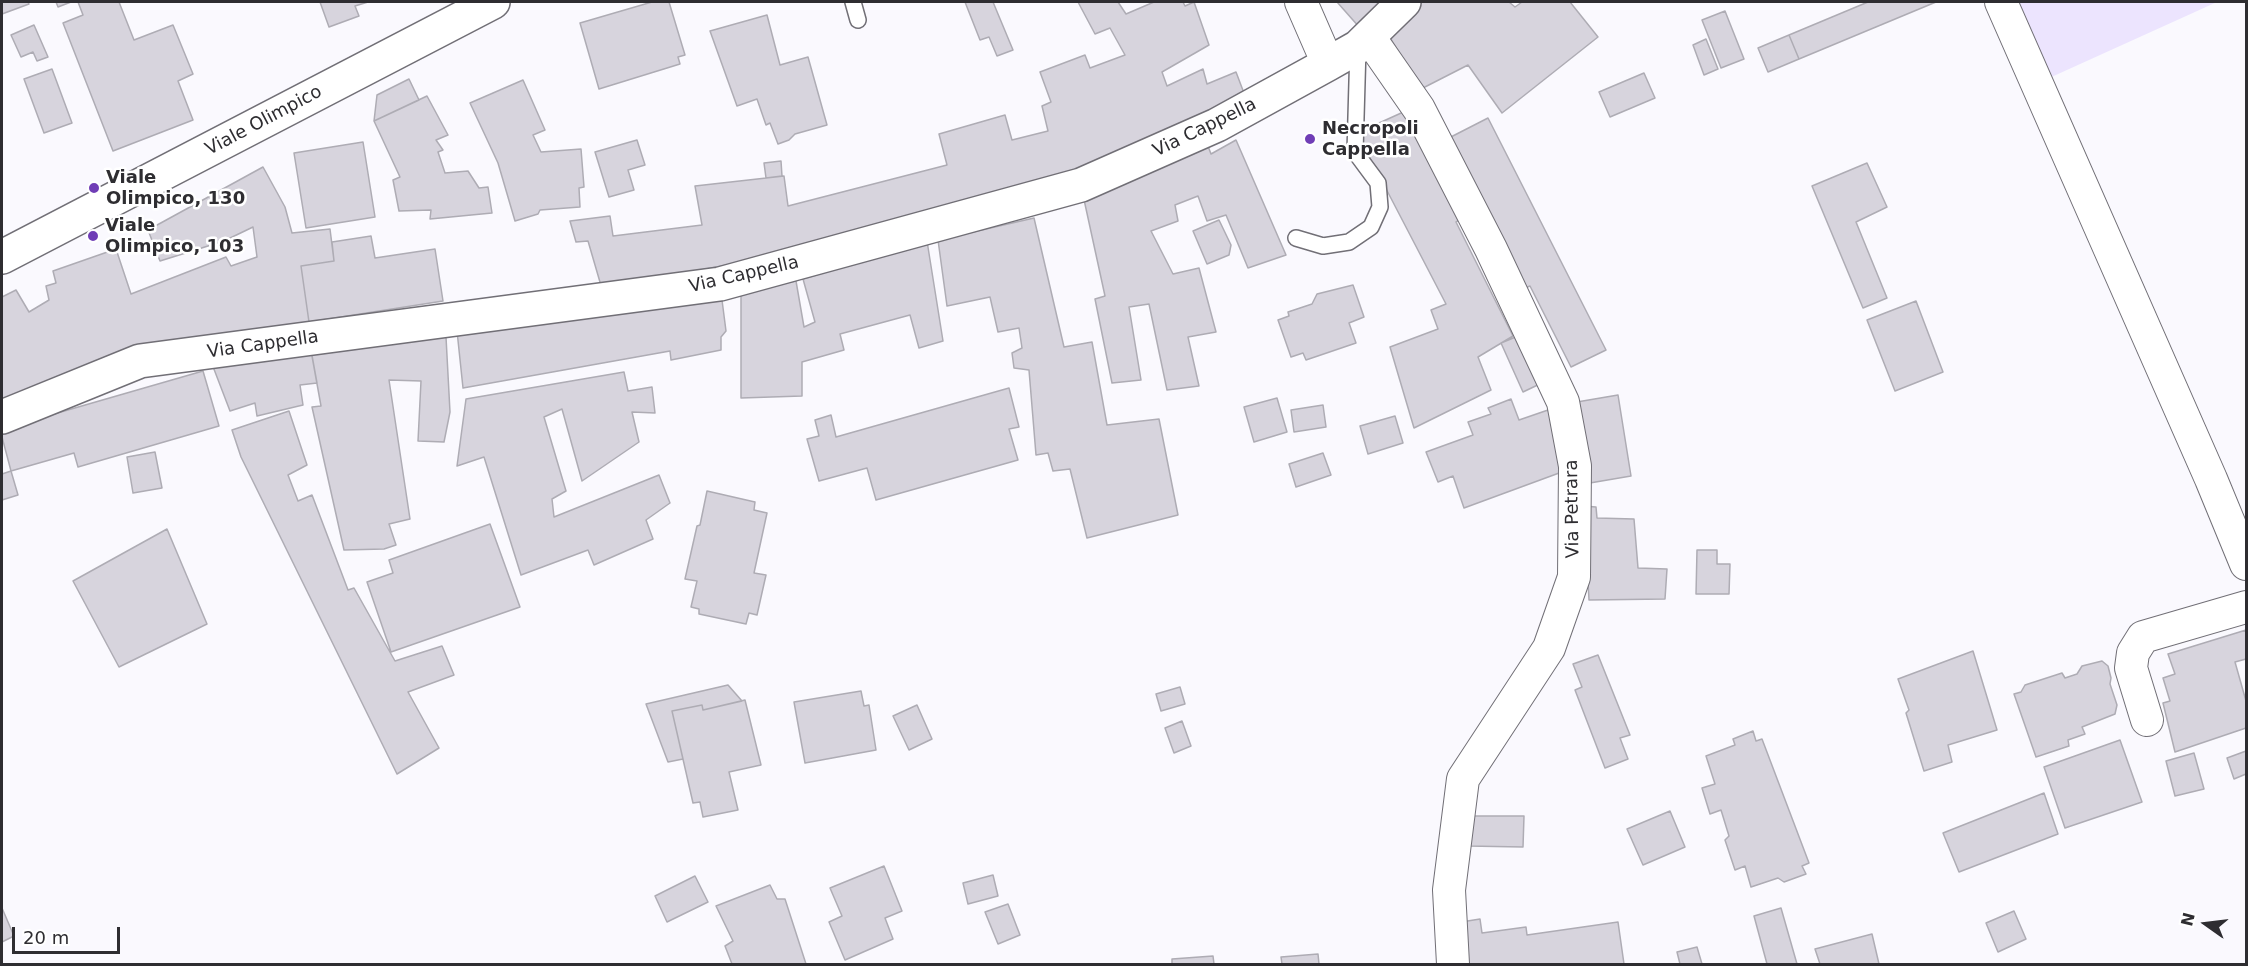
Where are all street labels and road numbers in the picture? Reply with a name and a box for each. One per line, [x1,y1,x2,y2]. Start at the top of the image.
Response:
street label: Viale Olimpico [202,81,326,161]
street label: Via Cappella [1150,94,1260,162]
street label: Via Cappella [687,252,801,298]
street label: Via Cappella [206,326,320,364]
street label: Via Petrara [1561,459,1585,559]

